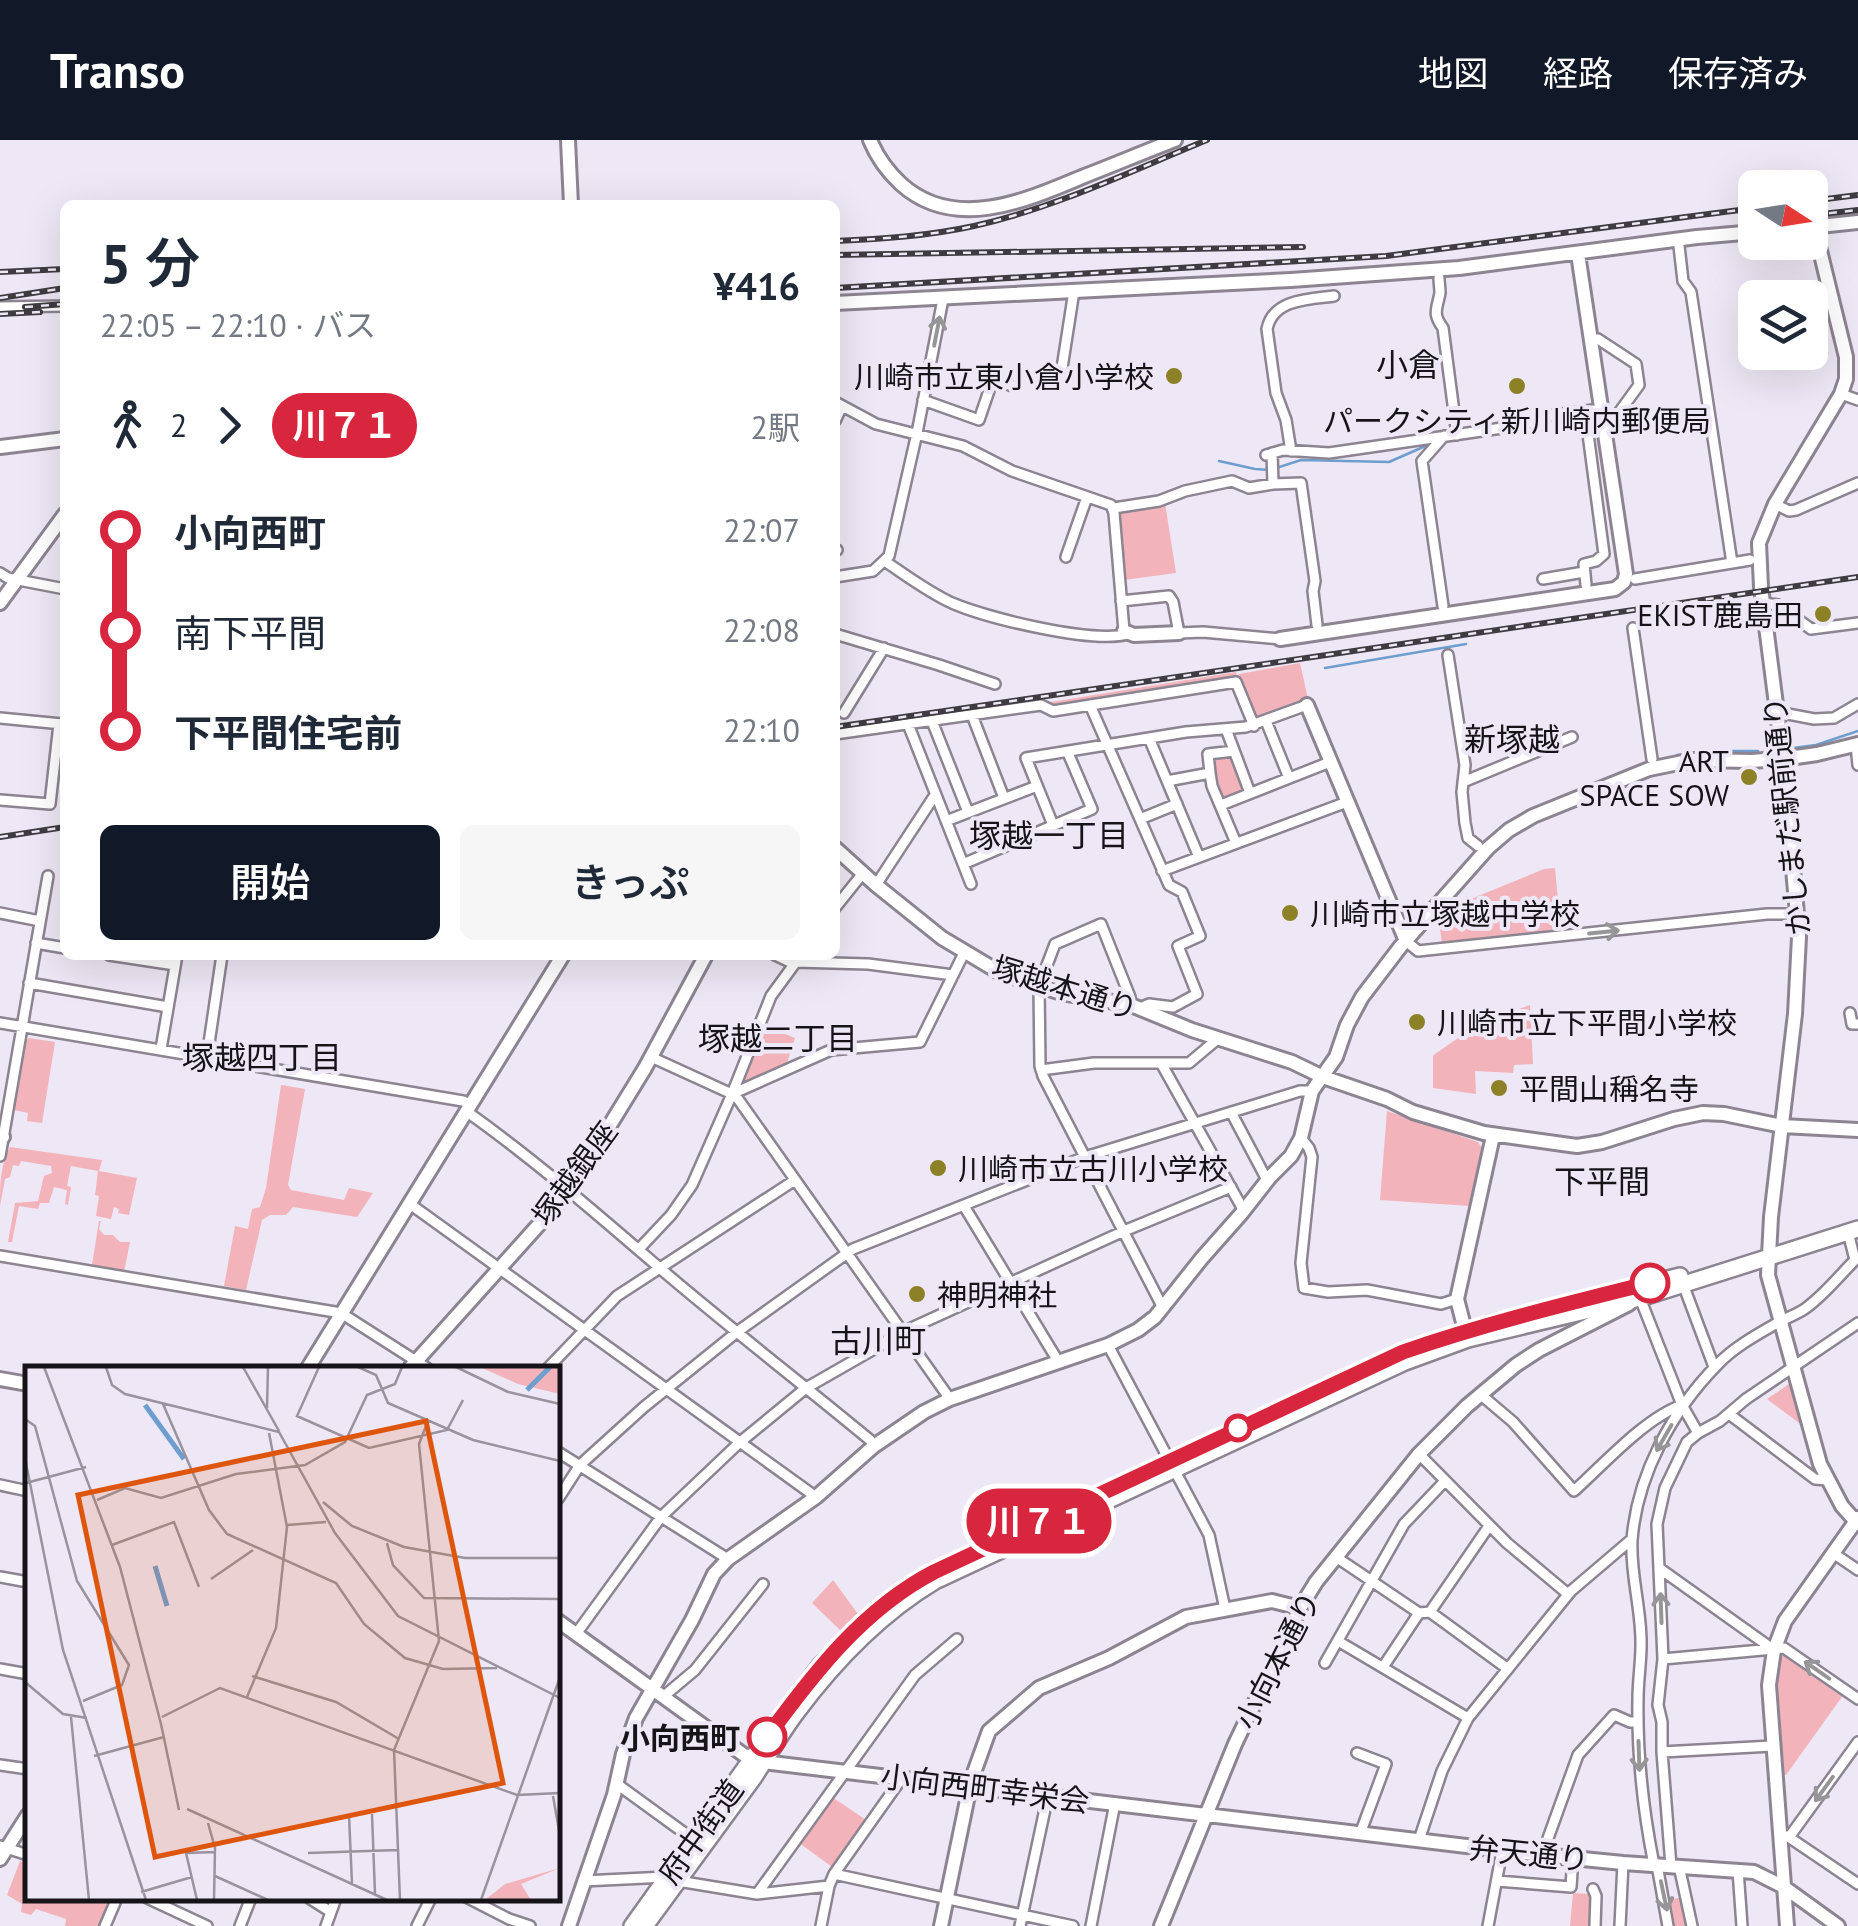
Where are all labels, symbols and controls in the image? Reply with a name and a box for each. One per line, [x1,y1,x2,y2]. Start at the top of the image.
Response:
text: Transo [50,39,185,101]
text: 地図 [1418,50,1488,96]
text: 経路 [1543,50,1613,96]
text: 保存済み [1668,50,1808,96]
north arrow [1738,170,1828,260]
map controls [1738,170,1828,370]
text: 5 分 [100,227,200,298]
text: ¥416 [714,261,800,310]
button: layers [1738,280,1828,370]
text: 22:05 – 22:10 · バス [100,304,376,346]
one-way arrow [928,316,947,348]
district label: 小倉 [1376,343,1440,385]
place label: 川崎市立東小倉小学校 [854,357,1154,396]
marker: 川崎市立東小倉小学校 [1163,365,1185,387]
marker: パークシティ新川崎内郵便局 [1506,375,1528,397]
icon: walk [100,398,155,453]
icon: forward [202,398,257,453]
place label: パークシティ新川崎内郵便局 [1323,401,1711,440]
text: 川７１ [292,402,397,448]
text: 2 [170,404,187,446]
text: 2駅 [751,406,800,448]
text: 小向西町 [174,508,326,557]
text: 22:07 [723,509,800,551]
place label: EKIST鹿島田 [1637,595,1803,634]
marker: EKIST鹿島田 [1812,603,1834,625]
text: 南下平間 [174,608,326,657]
text: 22:08 [723,609,800,651]
street label: かしまだ駅前通り [1754,695,1818,937]
text: 下平間住宅前 [174,708,402,757]
text: 22:10 [723,709,800,751]
district label: 新塚越 [1464,718,1560,760]
place label: ART SPACE SOW [1579,741,1729,814]
marker: ART SPACE SOW [1738,766,1760,788]
district label: 塚越一丁目 [969,814,1129,856]
button: 開始 [100,825,440,940]
button: きっぷ [460,825,800,940]
place label: 川崎市立塚越中学校 [1310,894,1580,933]
marker: 川崎市立塚越中学校 [1279,902,1301,924]
one-way arrow [1587,922,1619,941]
street label: 塚越本通り [988,946,1142,1028]
place label: 川崎市立下平間小学校 [1437,1003,1737,1042]
marker: 川崎市立下平間小学校 [1406,1011,1428,1033]
district label: 塚越二丁目 [698,1017,858,1059]
district label: 塚越四丁目 [182,1036,342,1078]
place label: 平間山稱名寺 [1519,1069,1699,1108]
marker: 平間山稱名寺 [1488,1077,1510,1099]
street label: 塚越銀座 [523,1113,625,1233]
place label: 川崎市立古川小学校 [958,1149,1228,1188]
marker: 川崎市立古川小学校 [927,1157,949,1179]
district label: 下平間 [1554,1160,1650,1202]
unlabelled marker [1631,1264,1669,1302]
place label: 神明神社 [937,1275,1057,1314]
marker: 神明神社 [906,1283,928,1305]
district label: 古川町 [830,1319,926,1361]
inset map [25,1366,560,1901]
unlabelled marker [1225,1415,1251,1441]
one-way arrow [1654,1423,1674,1452]
line badge: 川７１ [982,1488,1096,1554]
text: 川７１ [986,1498,1092,1544]
street label: 小向本通り [1226,1584,1328,1736]
one-way arrow [1652,1593,1671,1625]
one-way arrow [1804,1660,1831,1681]
place label: 小向西町 [620,1718,740,1757]
marker: 小向西町 [748,1718,786,1756]
one-way arrow [1630,1740,1649,1772]
street label: 小向西町幸栄会 [878,1756,1092,1820]
street label: 府中街道 [649,1771,751,1891]
one-way arrow [1814,1775,1835,1802]
street label: 弁天通り [1467,1827,1591,1879]
one-way arrow [1655,1879,1674,1911]

